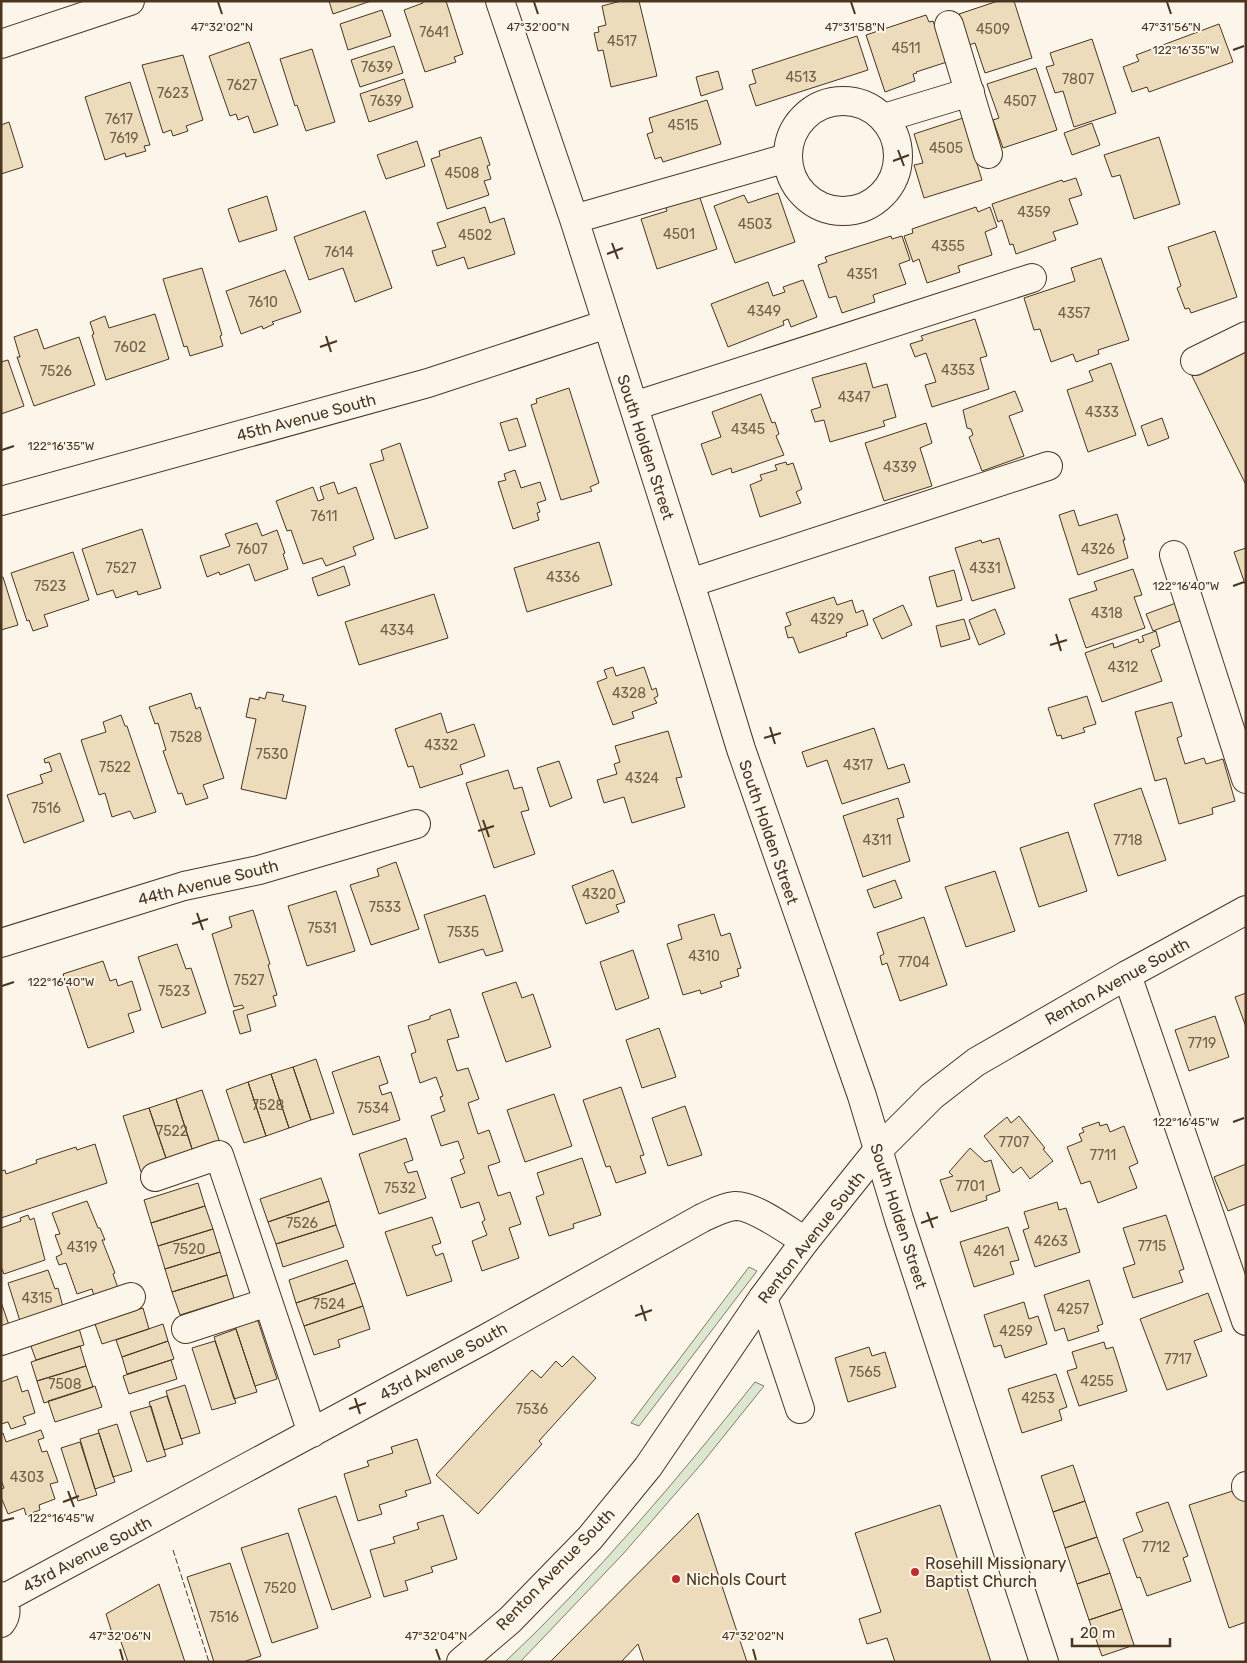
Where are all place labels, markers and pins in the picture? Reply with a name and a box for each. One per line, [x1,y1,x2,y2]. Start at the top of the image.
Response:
place label: Rosehill Missionary Baptist Church [925,1554,1067,1591]
marker: Rosehill Missionary Baptist Church [909,1566,921,1578]
place label: Nichols Court [686,1570,787,1589]
marker: Nichols Court [670,1573,682,1585]

